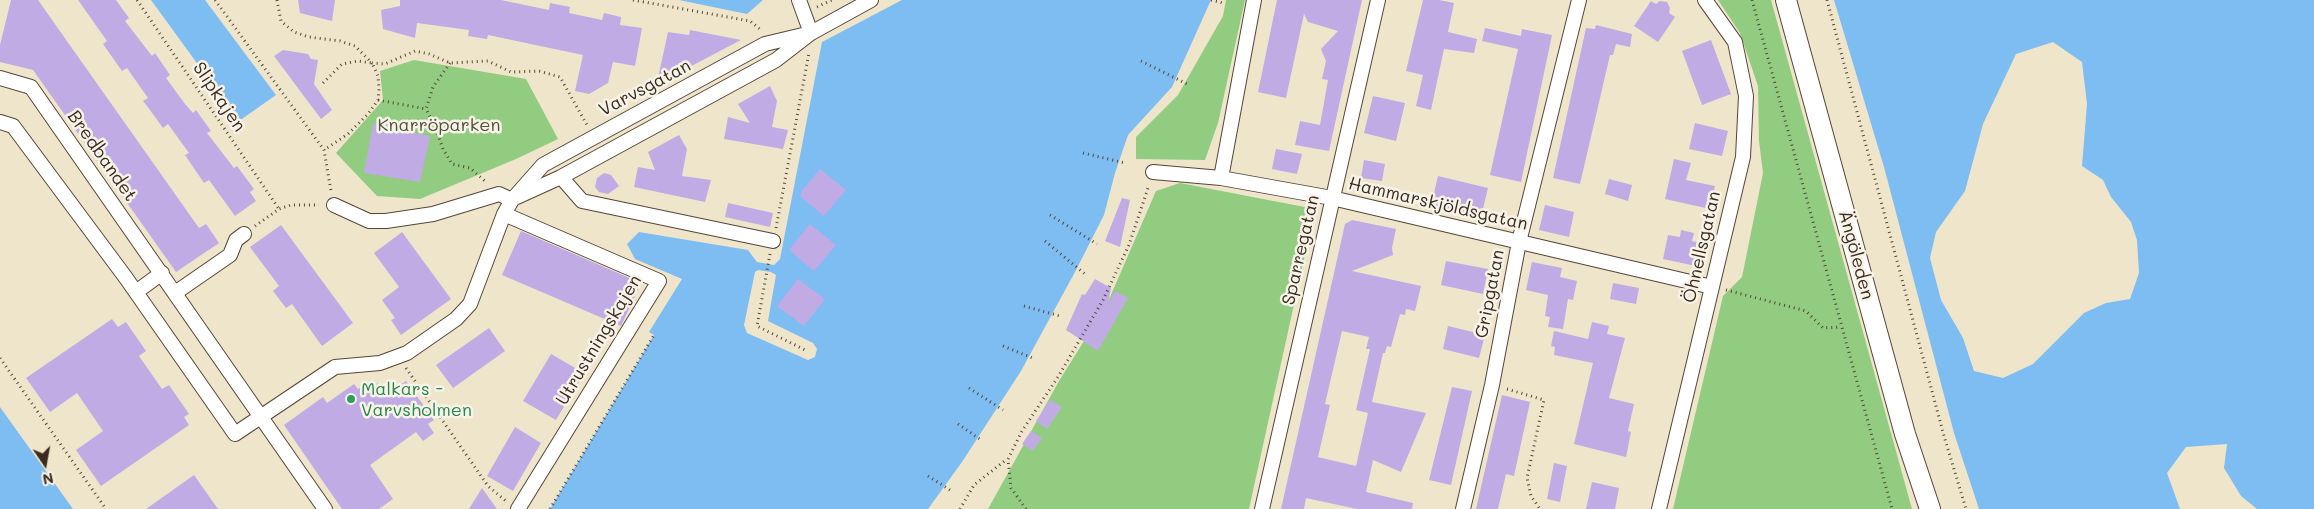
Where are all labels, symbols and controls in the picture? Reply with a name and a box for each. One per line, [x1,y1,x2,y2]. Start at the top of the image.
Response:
street label: Varvsgatan [595,55,695,121]
street label: Slipkajen [188,58,250,136]
street label: Bredbandet [63,106,141,206]
park label: Knarröparken [378,114,500,136]
street label: Hammarskjöldsgatan [1346,173,1530,235]
street label: Öhnellsgatan [1679,189,1725,305]
street label: Sparregatan [1278,193,1324,307]
street label: Ängöleden [1834,208,1878,302]
street label: Gripgatan [1471,248,1509,340]
street label: Utrustningskajen [552,271,646,409]
place label: Malkars - Varvsholmen [361,378,472,420]
marker: Malkars - Varvsholmen [345,393,357,405]
north arrow [20,439,70,489]
text: N [41,469,55,490]

